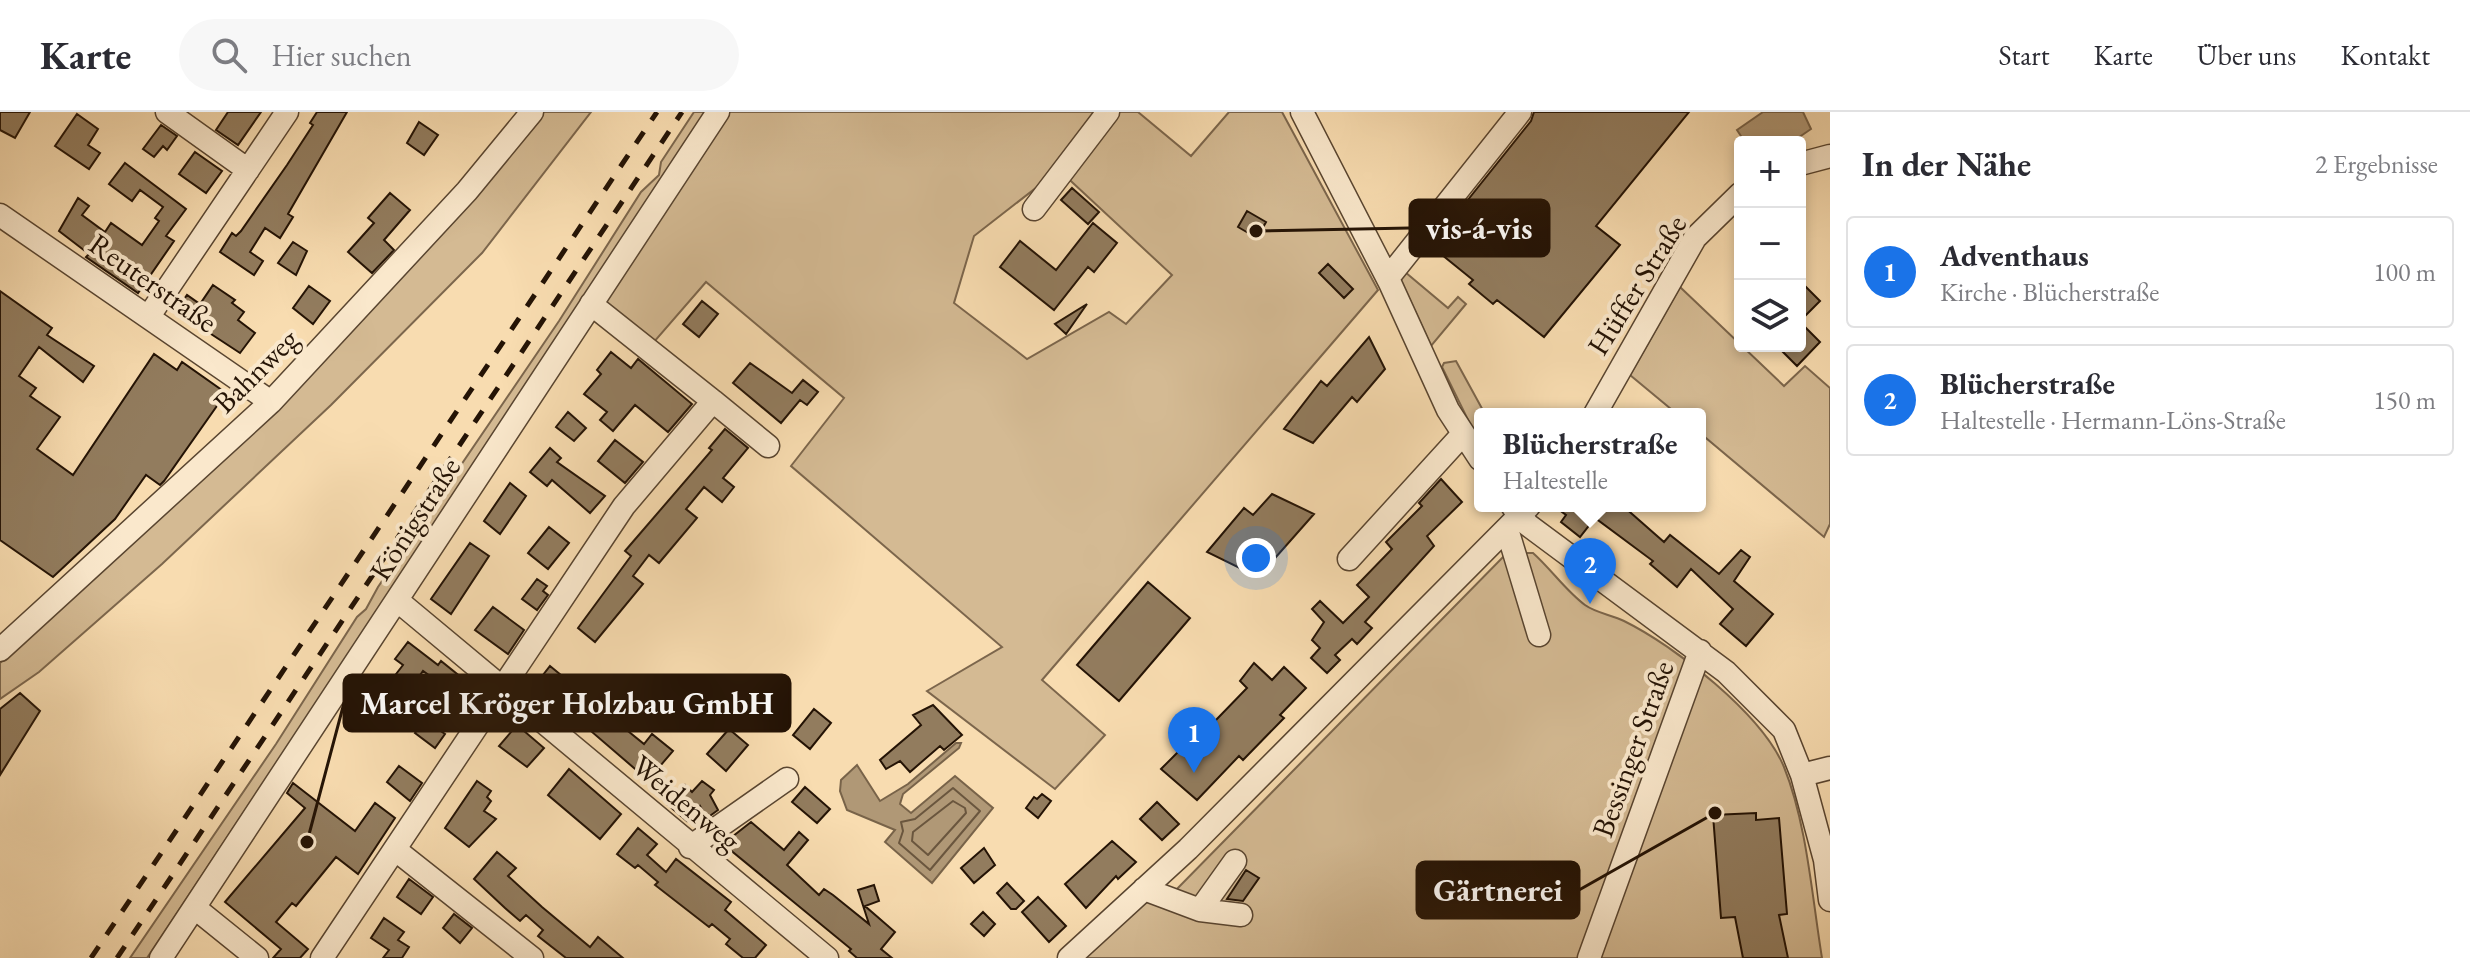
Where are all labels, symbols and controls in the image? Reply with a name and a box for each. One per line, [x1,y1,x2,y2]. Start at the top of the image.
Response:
search box [179,19,739,91]
text: Karte [40,31,131,80]
icon: search [207,33,251,77]
text: Hier suchen [271,36,412,75]
text: Start [1998,37,2050,73]
text: Karte [2094,37,2153,73]
text: Über uns [2197,37,2296,73]
text: Kontakt [2340,37,2430,73]
map controls [1734,136,1806,352]
button: + [1734,136,1806,208]
text: In der Nähe [1862,142,2031,186]
text: 2 Ergebnisse [2315,147,2438,181]
callout: vis-á-vis [1410,200,1549,256]
text: vis-á-vis [1425,207,1533,249]
street label: Hüffer Straße [1578,207,1695,362]
button: − [1734,208,1806,280]
street label: Reuterstraße [81,224,225,341]
text: Adventhaus [1940,236,2089,275]
text: 1 [1883,255,1897,289]
text: 100 m [2373,255,2436,289]
text: Kirche · Blücherstraße [1940,275,2159,309]
button: layers [1734,280,1806,352]
street label: Bahnweg [205,319,307,421]
text: Blücherstraße [1940,364,2115,403]
text: 2 [1883,383,1897,417]
text: 150 m [2373,383,2436,417]
text: Haltestelle · Hermann-Löns-Straße [1940,403,2286,437]
popup [1474,408,1706,512]
text: Blücherstraße [1503,424,1677,463]
street label: Königstraße [360,450,469,588]
text: Haltestelle [1503,463,1608,497]
your location [1236,538,1276,578]
pin: 2 [1564,538,1616,604]
street label: Bessinger Straße [1583,655,1682,842]
callout: Marcel Kröger Holzbau GmbH [344,675,790,731]
text: Marcel Kröger Holzbau GmbH [360,682,774,724]
pin: 1 [1168,707,1220,773]
street label: Weidenweg [624,746,749,860]
callout: Gärtnerei [1417,862,1579,918]
text: Gärtnerei [1433,869,1563,911]

